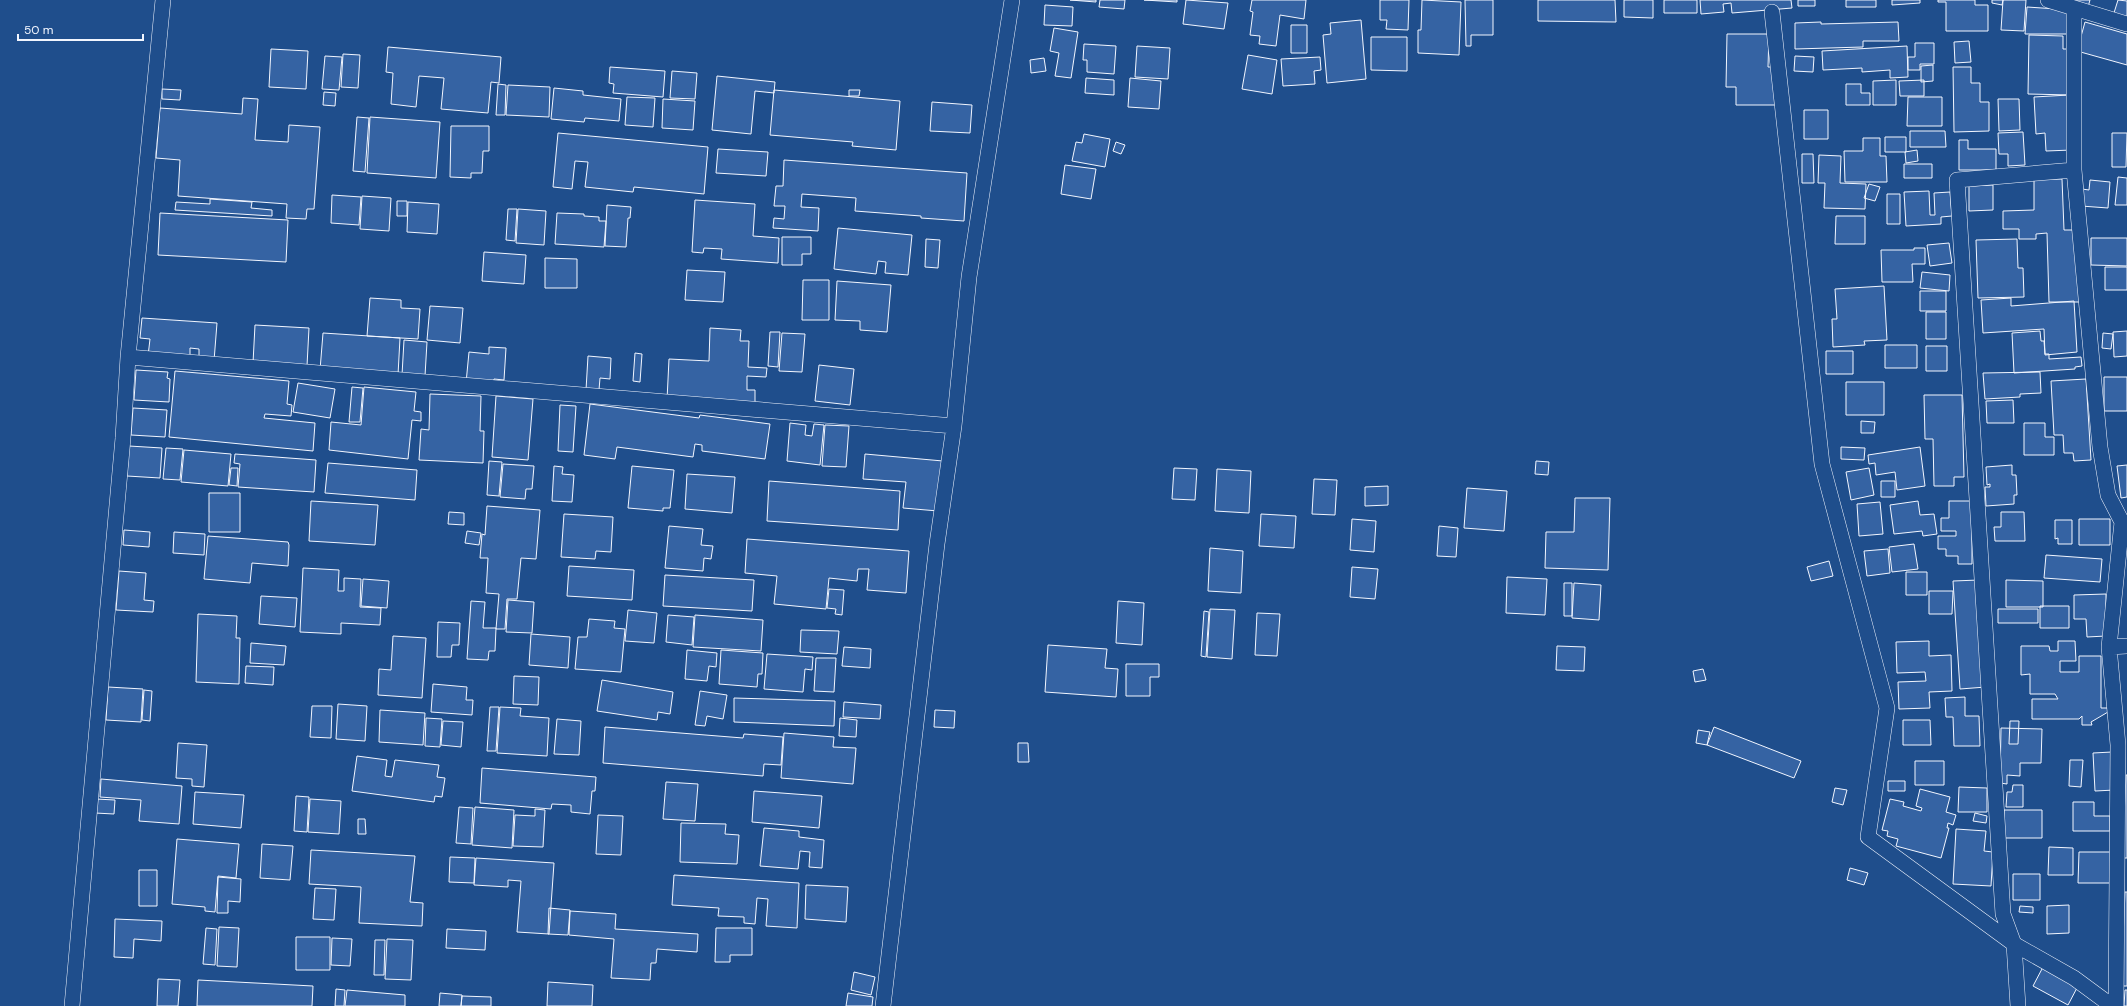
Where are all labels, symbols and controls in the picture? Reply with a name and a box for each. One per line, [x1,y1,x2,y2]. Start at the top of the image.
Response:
scale bar [18,16,143,42]
text: 50 m [24,22,53,38]

